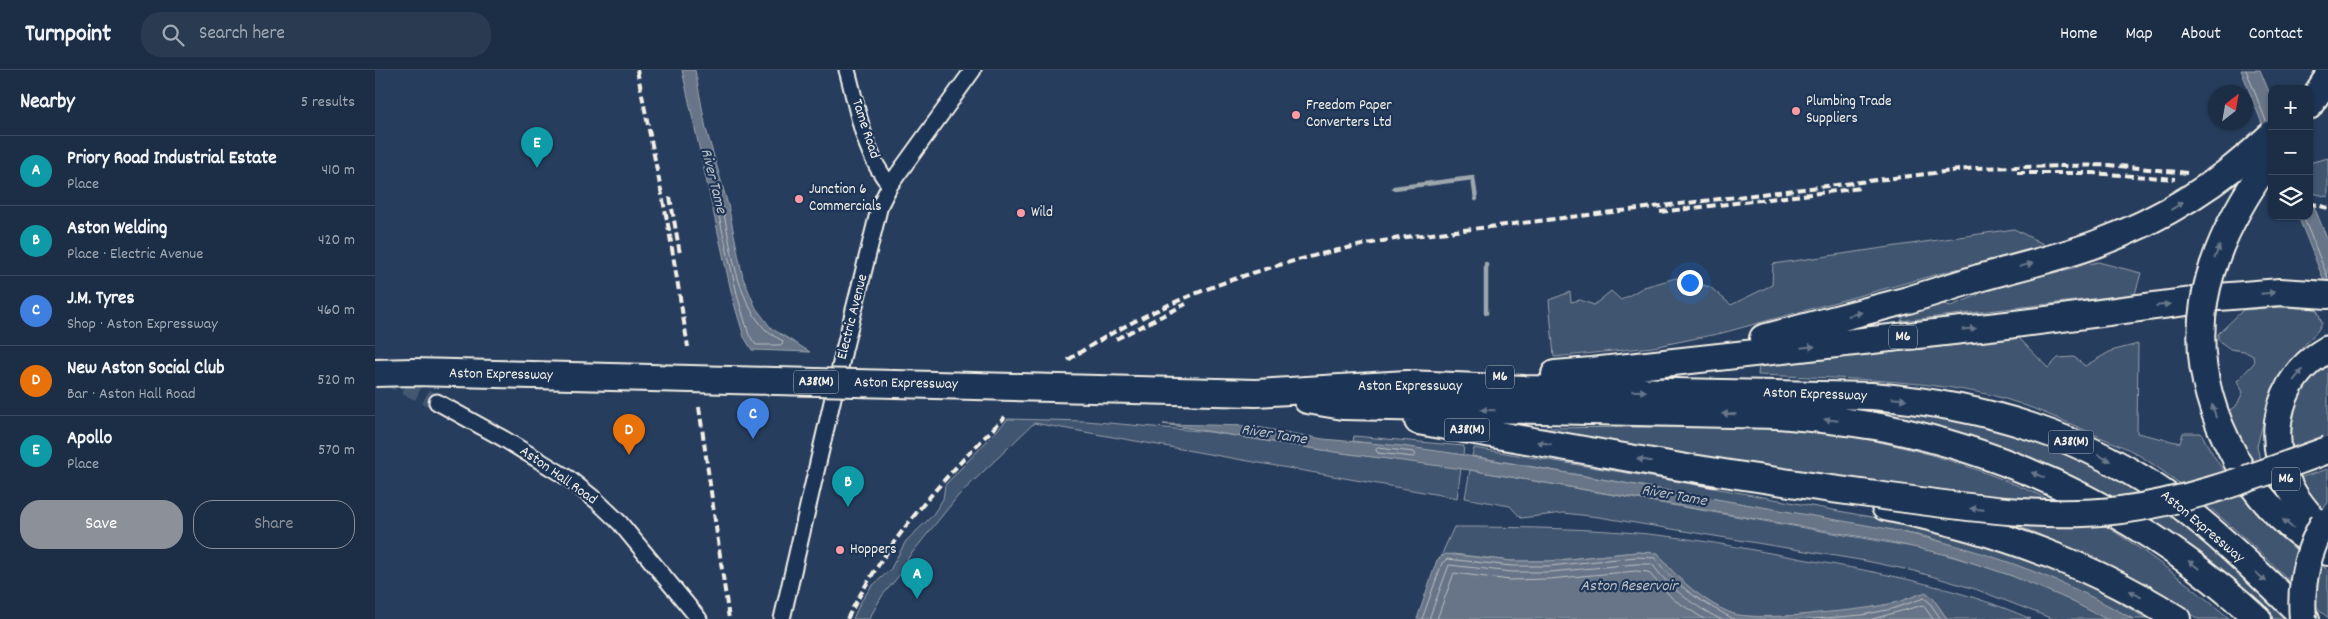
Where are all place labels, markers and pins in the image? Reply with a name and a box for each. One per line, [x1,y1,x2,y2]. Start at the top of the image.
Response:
place label: Plumbing Trade Suppliers [1806,91,1892,130]
place label: Freedom Paper Converters Ltd [1306,95,1392,134]
marker: Plumbing Trade Suppliers [1790,105,1802,117]
marker: Freedom Paper Converters Ltd [1290,109,1302,121]
pin: E [521,127,553,168]
place label: Junction 6 Commercials [809,179,882,218]
marker: Junction 6 Commercials [793,193,805,205]
place label: Wild [1031,202,1053,224]
marker: Wild [1015,207,1027,219]
pin: C [737,398,769,439]
pin: D [613,414,645,455]
pin: B [832,466,864,507]
place label: Hoppers [850,539,897,561]
marker: Hoppers [834,544,846,556]
pin: A [901,558,933,599]

